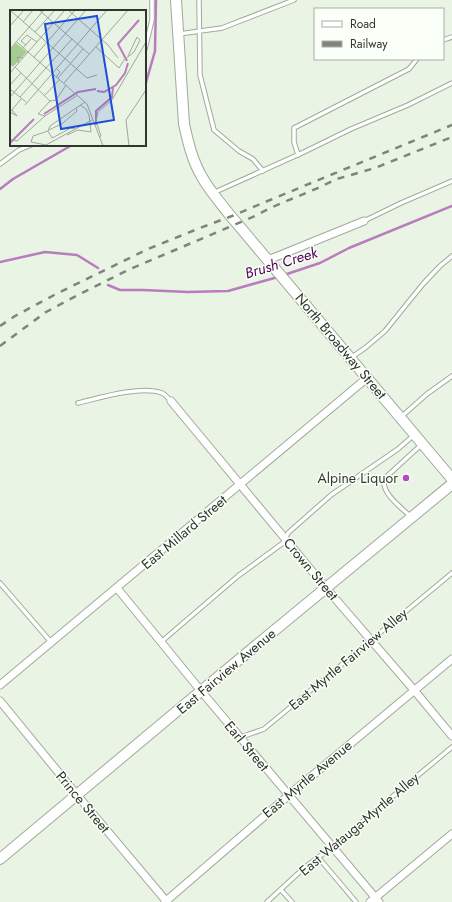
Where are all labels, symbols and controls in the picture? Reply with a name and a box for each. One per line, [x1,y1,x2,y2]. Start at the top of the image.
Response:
legend [314,8,444,60]
inset map [10,10,146,146]
text: Road [350,15,376,33]
text: Railway [350,35,388,53]
water label: Brush Creek [242,241,321,284]
street label: North Broadway Street [291,289,392,404]
place label: Alpine Liquor [317,468,398,488]
marker: Alpine Liquor [401,473,411,483]
street label: East Millard Street [137,490,232,574]
street label: Crown Street [279,533,344,605]
street label: East Myrtle Fairview Alley [284,603,412,715]
street label: East Fairview Avenue [172,624,280,718]
street label: Earl Street [220,717,274,776]
street label: East Myrtle Avenue [258,735,356,823]
street label: Prince Street [51,767,115,838]
street label: East Watauga-Myrtle Alley [295,767,424,880]

